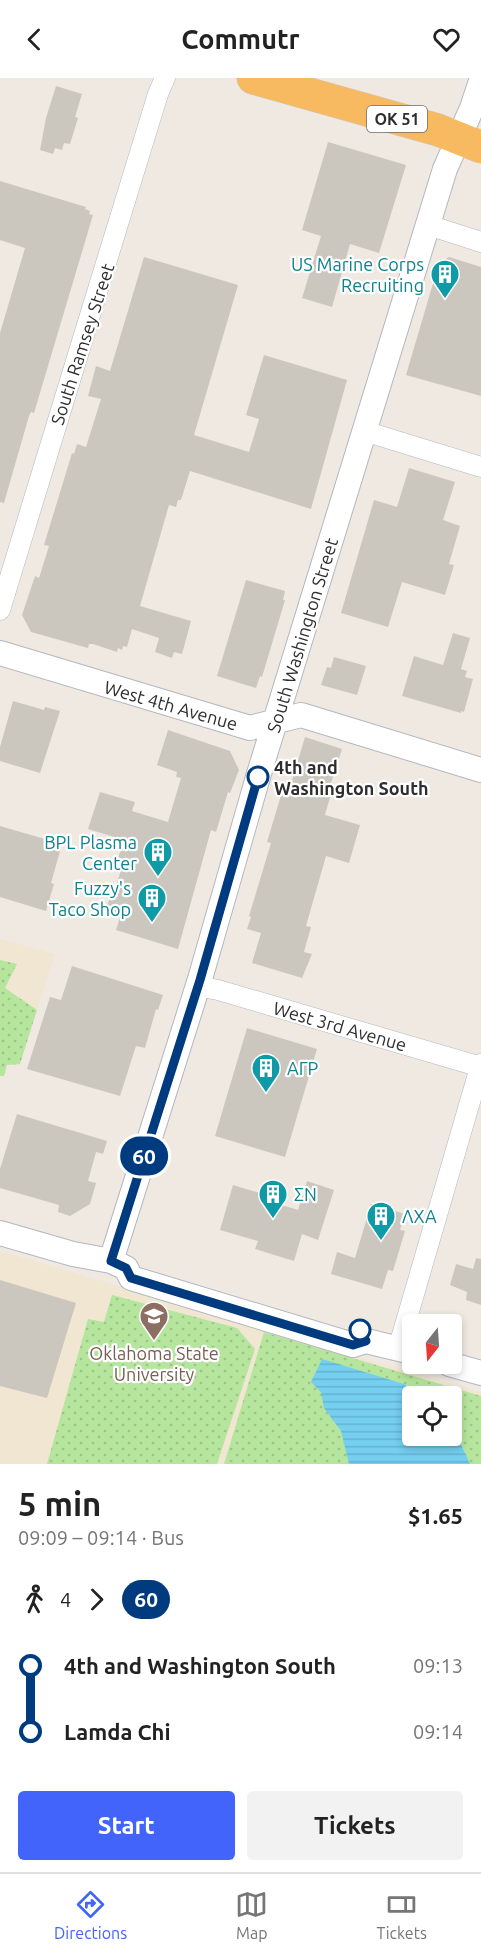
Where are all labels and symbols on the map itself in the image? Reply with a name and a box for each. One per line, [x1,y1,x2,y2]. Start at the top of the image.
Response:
road number: OK 51 [367,106,427,132]
place label: US Marine Corps Recruiting [291,254,424,295]
building icon: US Marine Corps Recruiting [429,258,461,300]
street label: South Ramsey Street [46,261,118,427]
street label: South Washington Street [263,535,341,735]
street label: West 4th Avenue [102,676,240,734]
place label: 4th and Washington South [274,757,428,798]
marker: 4th and Washington South [247,766,269,788]
place label: BPL Plasma Center [44,832,137,873]
building icon: BPL Plasma Center [142,836,174,878]
place label: Fuzzy's Taco Shop [49,878,131,919]
building icon: Fuzzy's Taco Shop [136,882,168,924]
street label: West 3rd Avenue [271,997,409,1055]
building icon: AΓP [250,1052,282,1094]
place label: AΓP [287,1058,319,1078]
line badge: 60 [117,1136,171,1176]
building icon: ΣN [257,1178,289,1220]
place label: ΣN [294,1184,317,1204]
building icon: ΛXA [365,1200,397,1242]
place label: ΛXA [402,1206,437,1226]
school or university icon: Oklahoma State University [138,1300,170,1342]
north arrow [402,1314,462,1374]
unlabelled marker [349,1319,371,1341]
place label: Oklahoma State University [89,1343,219,1384]

